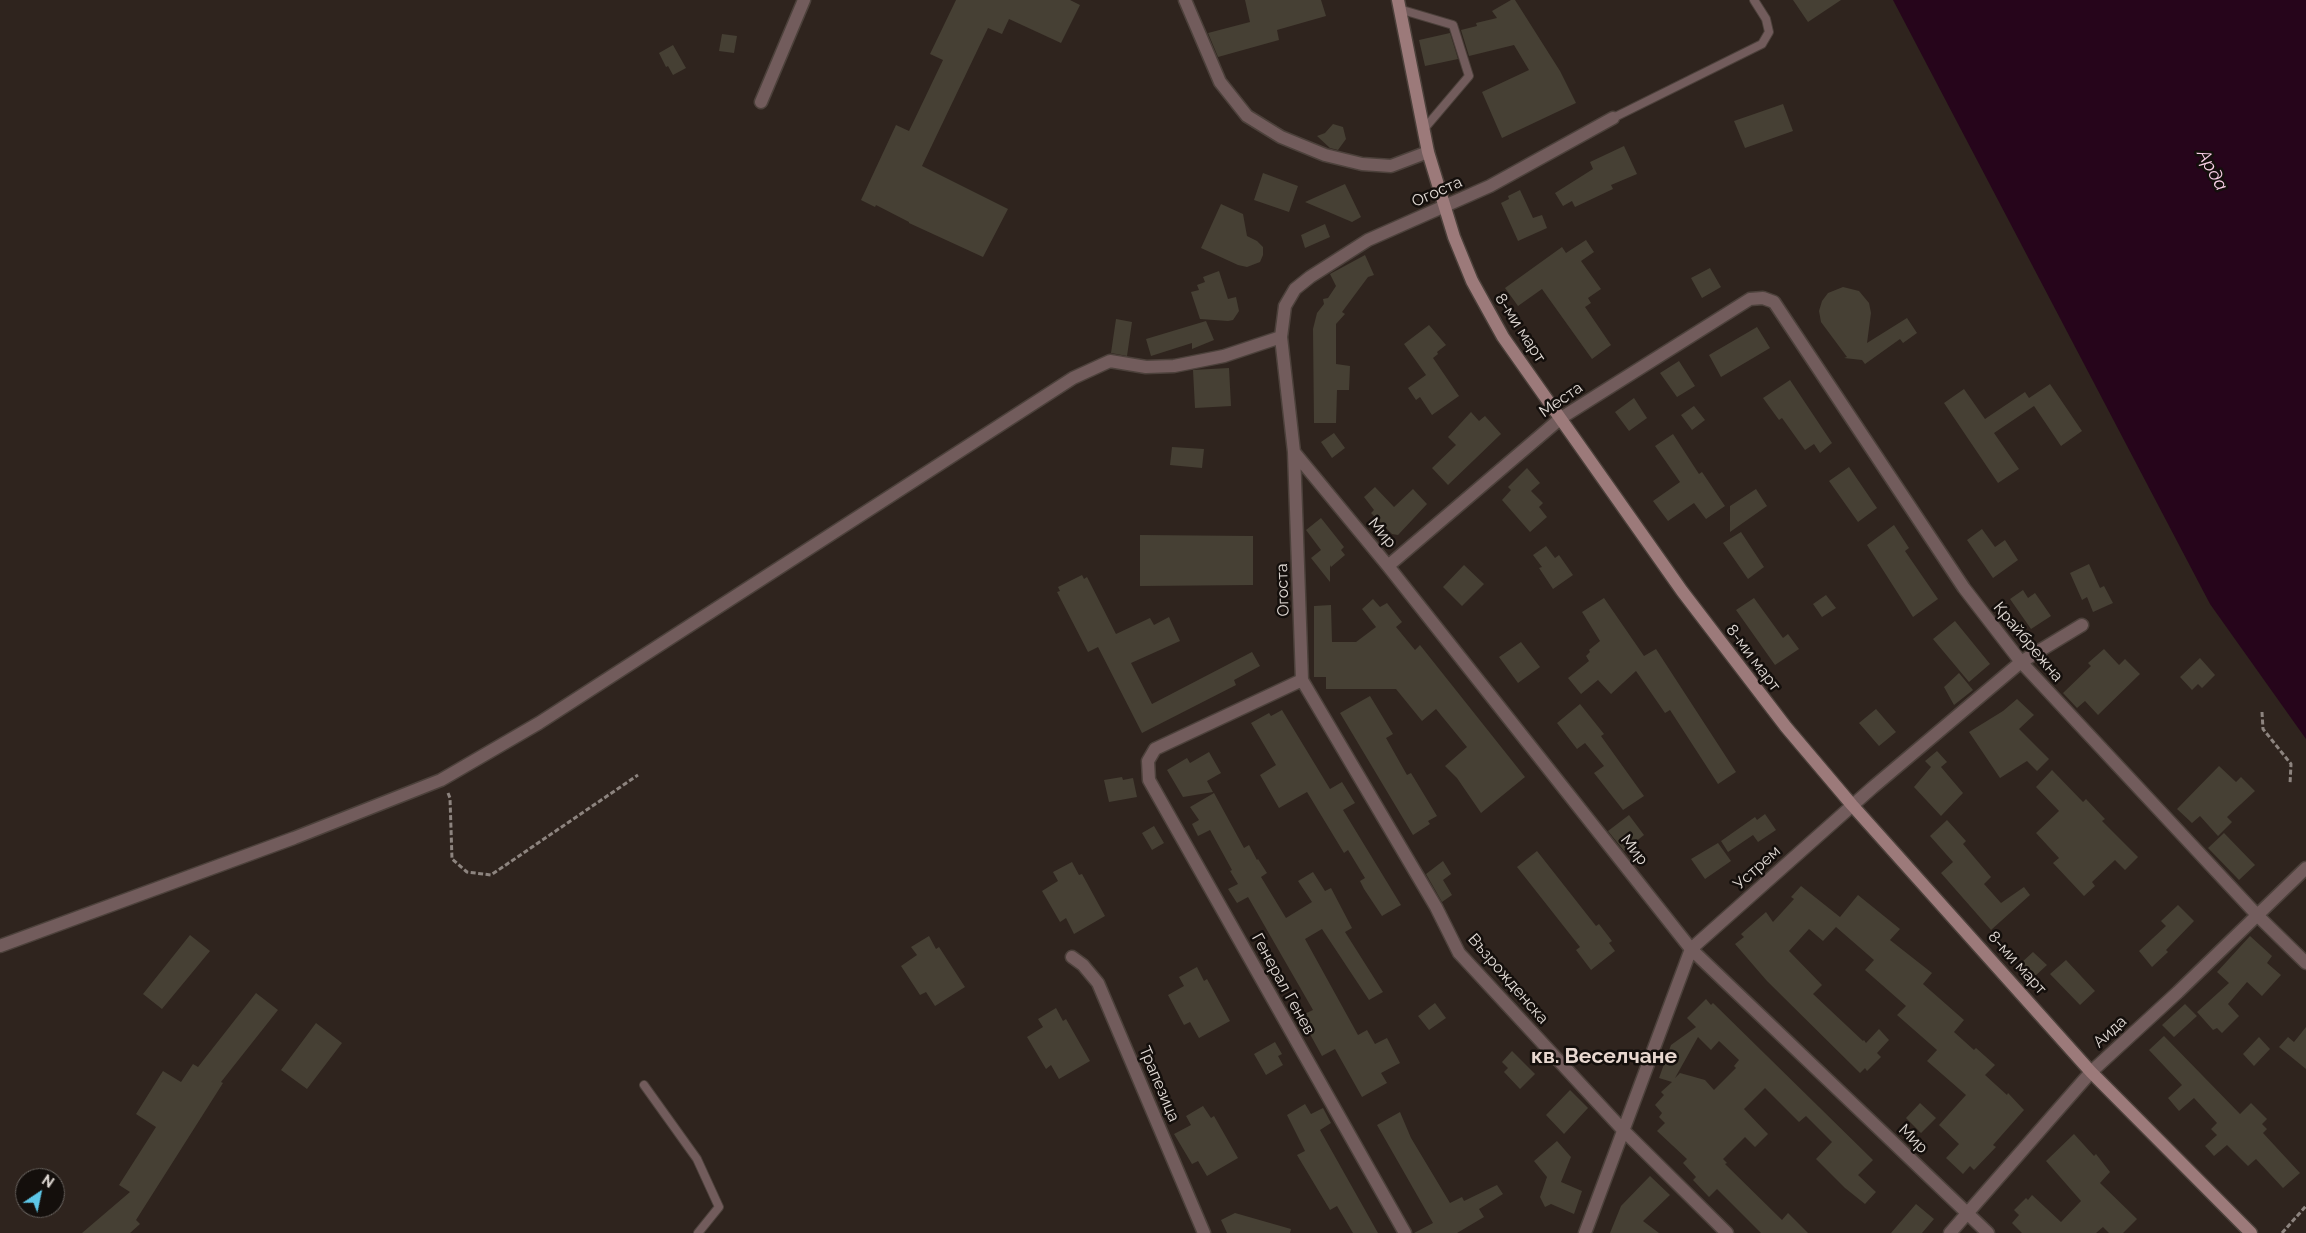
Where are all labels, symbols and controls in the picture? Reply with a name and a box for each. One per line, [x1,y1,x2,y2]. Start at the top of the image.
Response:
water label: Арда [2192,146,2232,194]
street label: Огоста [1409,172,1465,212]
street label: 8-ми март [1491,290,1549,366]
street label: Места [1536,378,1586,422]
street label: Мир [1364,514,1400,552]
street label: Огоста [1272,563,1294,617]
street label: Крайбрежна [1989,598,2067,686]
street label: 8-ми март [1722,621,1784,695]
street label: Мир [1616,831,1652,869]
street label: Устрем [1729,842,1785,894]
street label: 8-ми март [1984,927,2050,999]
street label: Генерал Генев [1247,930,1319,1038]
street label: Възрожденска [1464,930,1552,1028]
street label: Аида [2089,1012,2131,1052]
street label: Трапезица [1134,1043,1184,1125]
district label: кв. Веселчане [1531,1044,1677,1070]
street label: Мир [1894,1120,1932,1158]
north arrow [15,1168,65,1218]
text: N [39,1172,57,1191]

